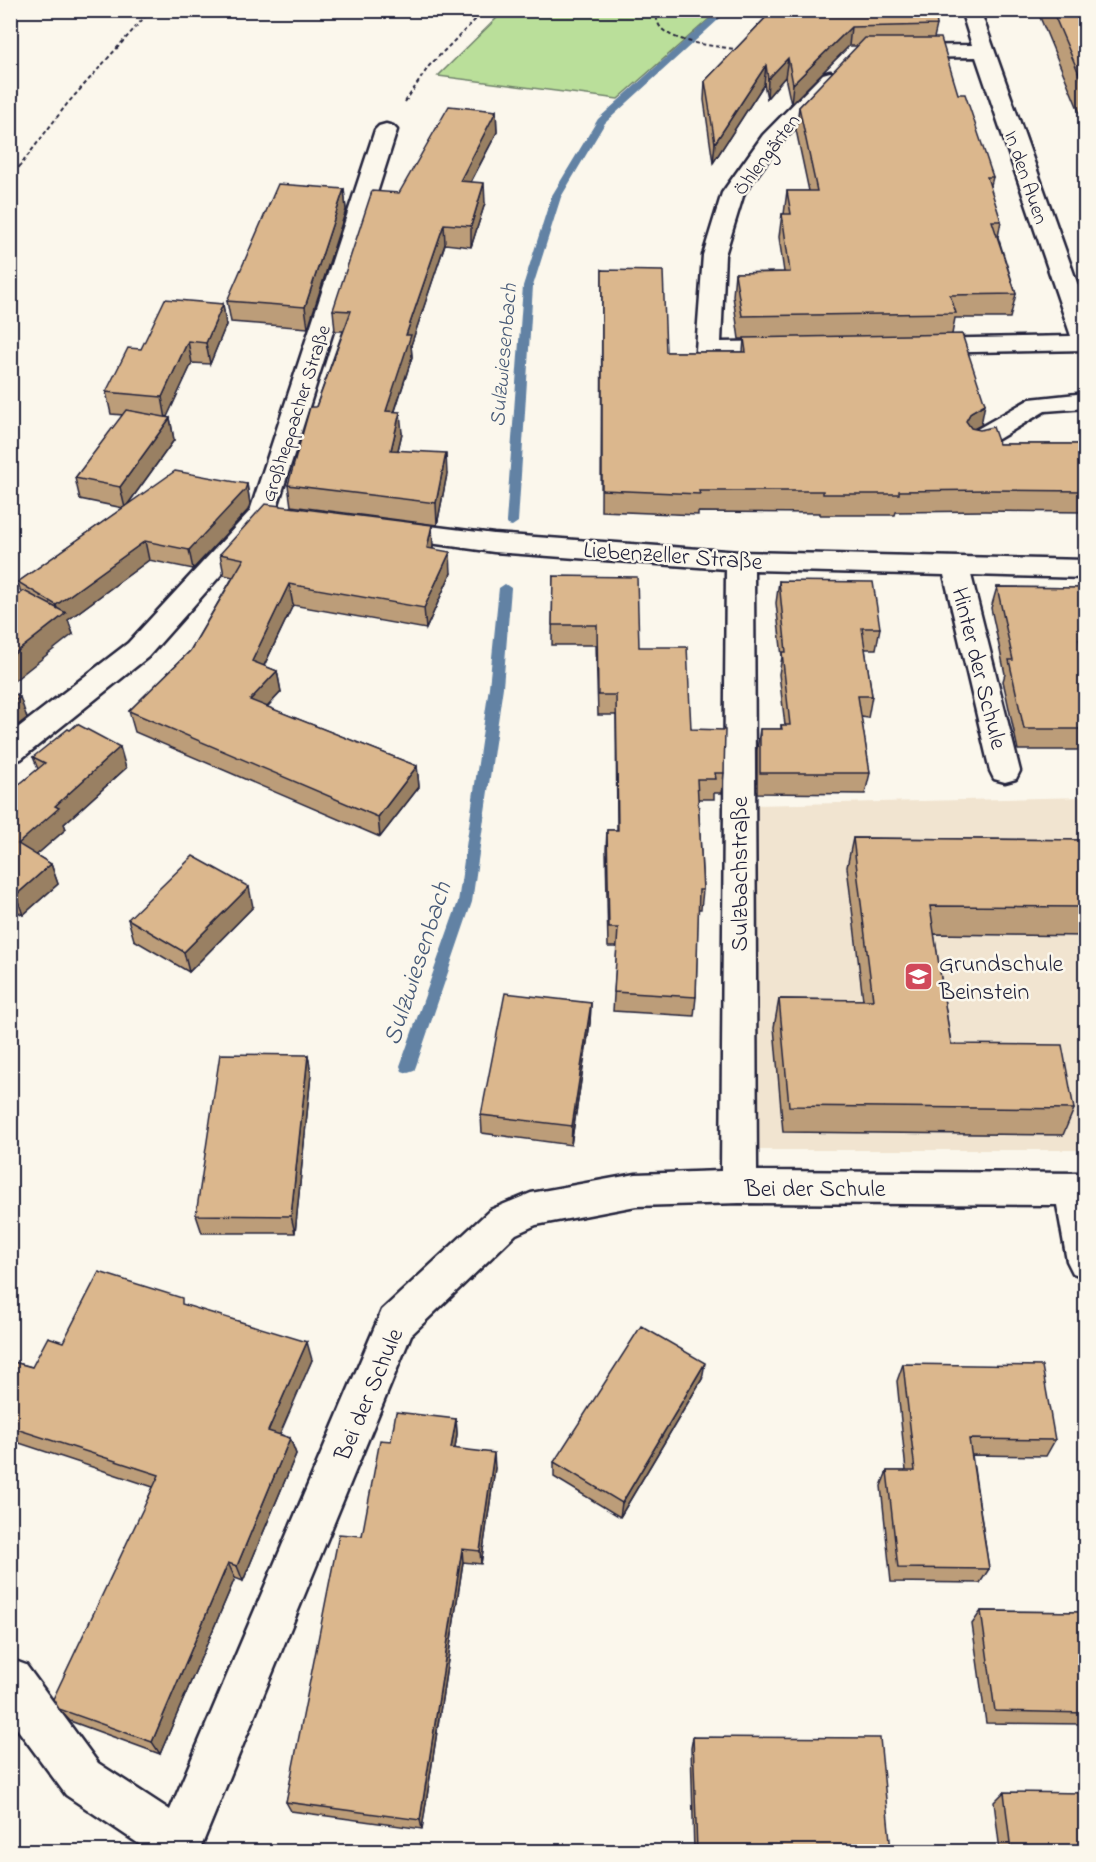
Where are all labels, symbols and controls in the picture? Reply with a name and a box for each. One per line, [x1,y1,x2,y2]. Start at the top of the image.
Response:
street label: Öhlengärten [728,108,809,203]
street label: In den Auen [995,127,1054,229]
water label: Sulzwiesenbach [483,282,527,428]
street label: Großheppacher Straße [255,322,340,506]
street label: Liebenzeller Straße [582,534,764,581]
street label: Hinter der Schule [941,584,1015,754]
street label: Sulzbachstraße [724,796,759,951]
water label: Sulzwiesenbach [375,877,463,1050]
place label: Grundschule Beinstein [938,948,1063,1011]
school or university icon: Grundschule Beinstein [902,961,934,993]
street label: Bei der Schule [744,1173,886,1208]
street label: Bei der Schule [326,1323,414,1468]

